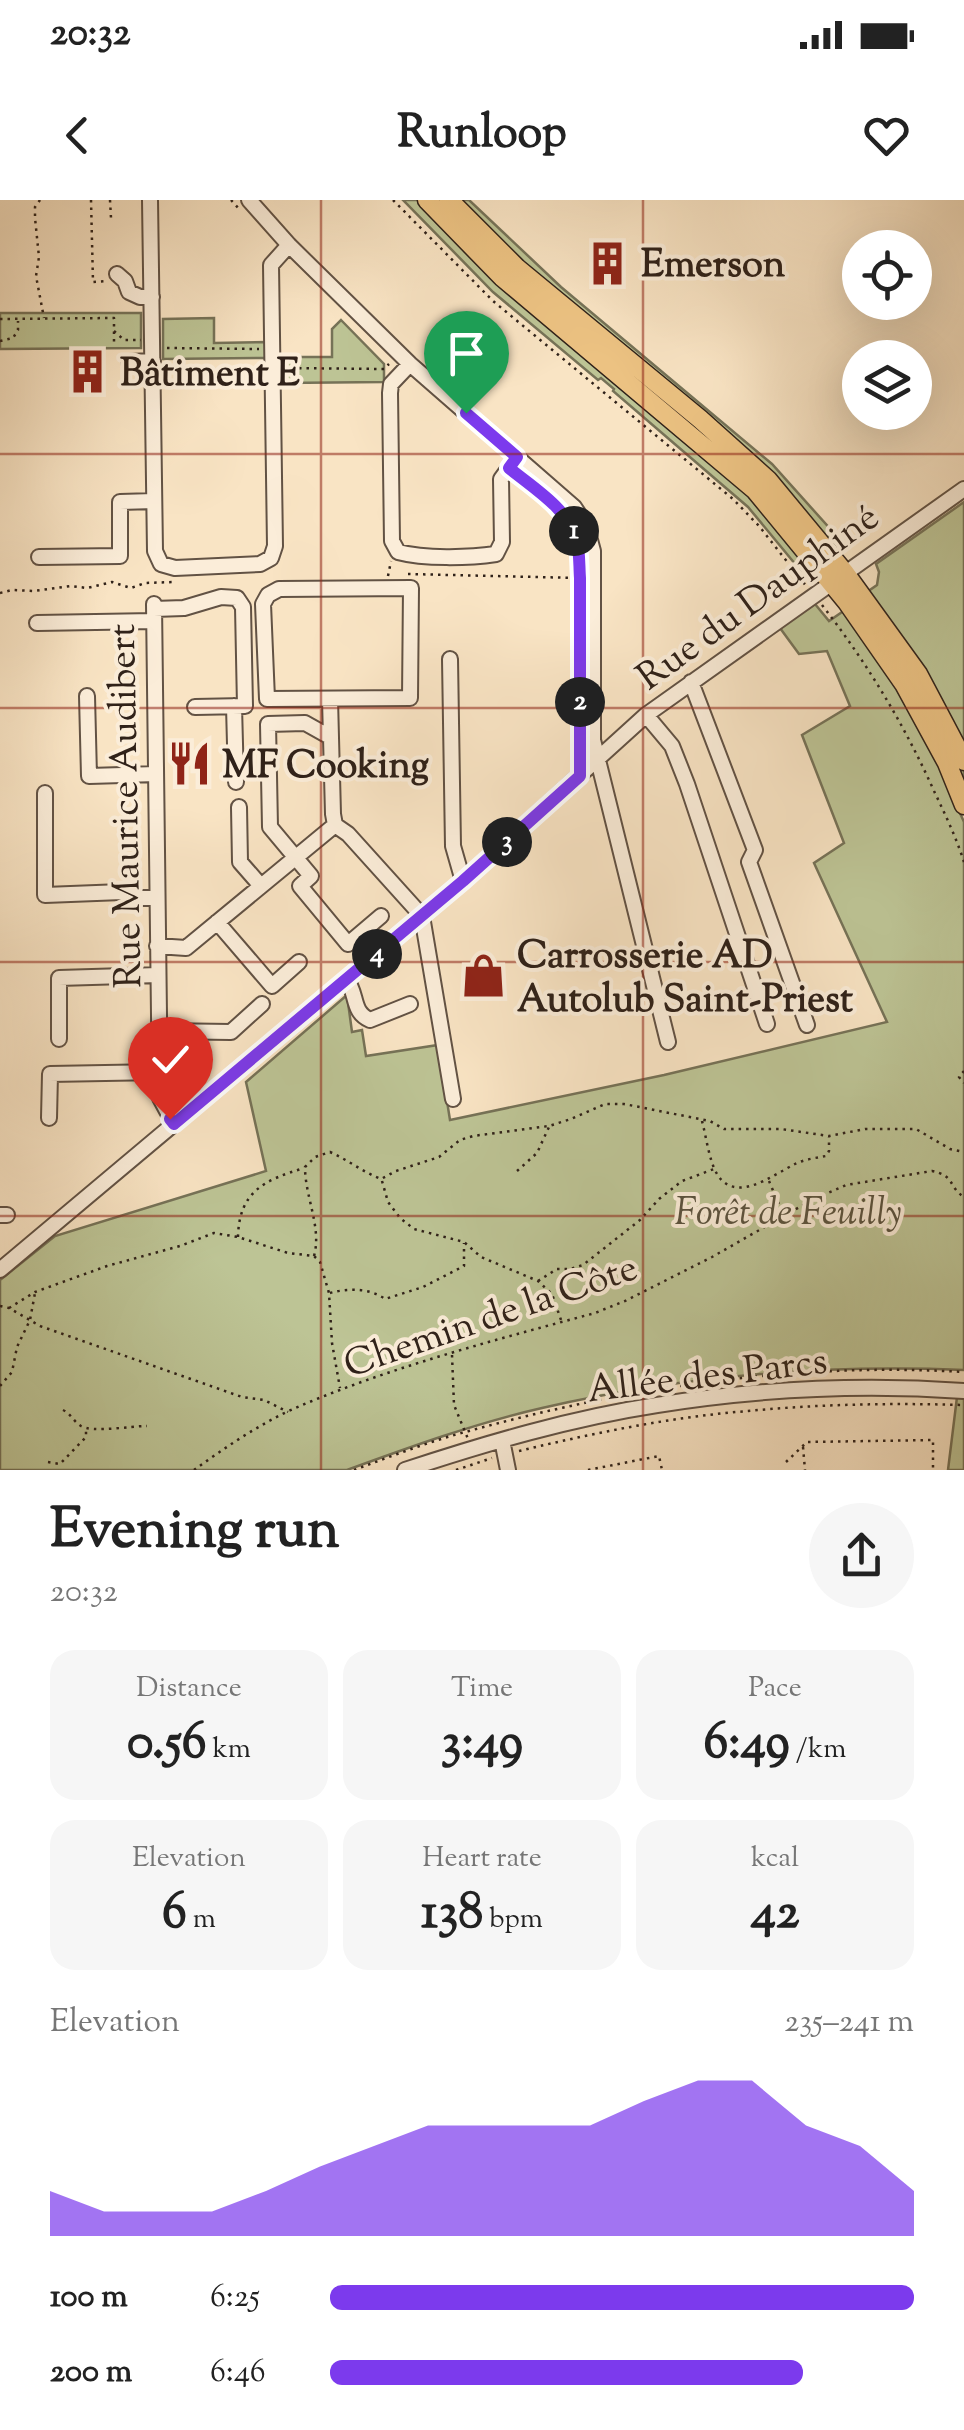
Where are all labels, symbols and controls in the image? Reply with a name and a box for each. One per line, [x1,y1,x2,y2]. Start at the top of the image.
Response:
text: 20:32 [50,8,131,62]
text: Runloop [397,103,567,168]
icon: back [50,108,105,163]
icon: heart [859,108,914,163]
map controls [842,230,932,430]
button: locate [842,230,932,320]
building icon: Emerson [584,239,632,287]
place label: Emerson [641,240,786,294]
pin [424,311,509,414]
icon: arrive [439,326,494,381]
button: layers [842,340,932,430]
building icon: Bâtiment E [63,348,111,396]
place label: Bâtiment E [120,349,300,403]
street label: Rue du Dauphiné [627,493,892,706]
pin: 1 [549,506,599,556]
text: 1 [569,511,579,551]
street label: Rue Maurice Audibert [98,623,158,989]
pin: 2 [555,677,605,727]
text: 2 [573,682,587,722]
restaurant icon: MF Cooking [165,740,213,788]
place label: MF Cooking [222,741,430,795]
pin: 3 [482,817,532,867]
text: 3 [501,822,513,862]
pin: 4 [352,929,402,979]
place label: Carrosserie AD Autolub Saint-Priest [517,931,853,1029]
text: 4 [370,934,384,974]
shop icon: Carrosserie AD Autolub Saint-Priest [460,952,508,1000]
pin [128,1017,213,1120]
icon: check [143,1032,198,1087]
park label: Forêt de Feuilly [674,1188,902,1242]
street label: Chemin de la Côte [337,1243,645,1394]
street label: Allée des Parcs [584,1336,831,1419]
text: Evening run [50,1493,339,1572]
button: share [809,1503,914,1608]
text: 20:32 [50,1570,118,1616]
text: Distance [136,1669,242,1709]
text: Time [451,1669,513,1709]
text: Pace [748,1669,802,1709]
text: 0.56 [127,1709,207,1781]
text: 3:49 [441,1709,523,1781]
text: 6:49 [704,1709,790,1781]
text: km [207,1730,251,1770]
text: /km [790,1730,847,1770]
text: Elevation [132,1839,246,1879]
text: Heart rate [422,1839,542,1879]
text: kcal [751,1839,799,1879]
text: 6 [162,1879,187,1951]
text: 138 [421,1879,483,1951]
text: 42 [751,1879,799,1951]
text: m [187,1900,216,1940]
text: bpm [483,1900,543,1940]
text: Elevation [50,2000,180,2046]
text: 235–241 m [784,2000,914,2046]
text: 100 m [50,2275,128,2321]
text: 6:25 [210,2275,260,2321]
text: 200 m [50,2350,132,2396]
text: 6:46 [210,2350,266,2396]

